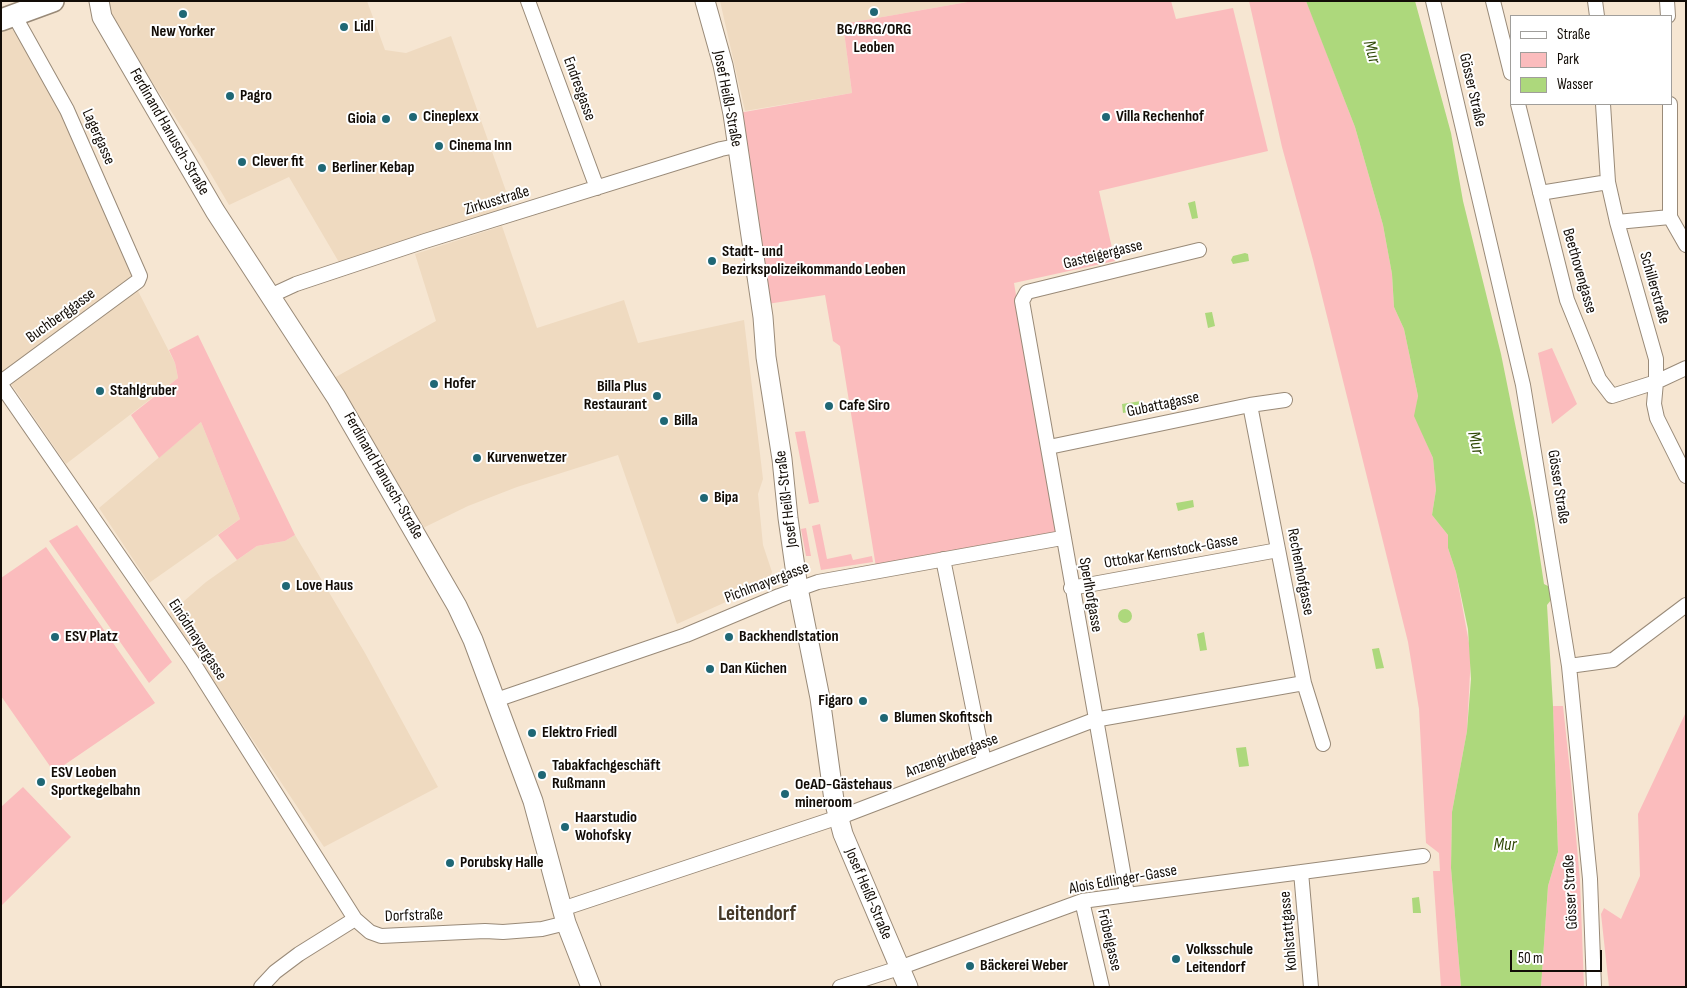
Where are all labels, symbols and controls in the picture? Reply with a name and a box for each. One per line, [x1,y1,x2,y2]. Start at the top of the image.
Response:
marker: BG/BRG/ORG Leoben [868,6,880,18]
marker: New Yorker [177,8,189,20]
legend [1510,15,1672,105]
place label: Lidl [354,17,374,37]
place label: BG/BRG/ORG Leoben [837,20,911,58]
marker: Lidl [338,21,350,33]
place label: New Yorker [151,22,215,42]
text: Straße [1557,25,1590,44]
water label: Mur [1357,38,1385,66]
street label: Josef Heißl-Straße [708,49,746,149]
text: Park [1557,50,1579,69]
street label: Gösser Straße [1454,51,1490,129]
street label: Endresgasse [559,54,599,124]
street label: Ferdinand Hanusch-Straße [125,65,213,199]
text: Wasser [1557,75,1593,94]
place label: Pagro [240,86,272,106]
marker: Pagro [224,90,236,102]
street label: Lagergasse [77,106,119,168]
place label: Cineplexx [423,107,479,127]
place label: Villa Rechenhof [1116,107,1204,127]
place label: Gioia [348,109,376,129]
marker: Cineplexx [407,111,419,123]
marker: Villa Rechenhof [1100,111,1112,123]
marker: Gioia [380,113,392,125]
place label: Cinema Inn [449,136,512,156]
marker: Cinema Inn [433,140,445,152]
place label: Clever fit [252,152,304,172]
marker: Clever fit [236,156,248,168]
place label: Berliner Kebap [332,158,414,178]
marker: Berliner Kebap [316,162,328,174]
street label: Zirkusstraße [462,182,532,220]
street label: Beethovengasse [1558,226,1600,316]
street label: Gasteigergasse [1061,236,1145,274]
place label: Stadt- und Bezirkspolizeikommando Leoben [722,242,906,280]
street label: Schillerstraße [1635,250,1673,326]
marker: Stadt- und Bezirkspolizeikommando Leoben [706,255,718,267]
street label: Buchberggasse [23,285,99,347]
place label: Hofer [444,374,476,394]
place label: Billa Plus Restaurant [584,377,647,415]
marker: Hofer [428,378,440,390]
place label: Stahlgruber [110,381,177,401]
marker: Stahlgruber [94,385,106,397]
street label: Gubattagasse [1125,388,1201,422]
marker: Billa Plus Restaurant [651,390,663,402]
place label: Cafe Siro [839,396,890,416]
marker: Cafe Siro [823,400,835,412]
street label: Ferdinand Hanusch-Straße [339,409,427,543]
place label: Billa [674,411,698,431]
marker: Billa [658,415,670,427]
water label: Mur [1462,429,1488,457]
place label: Kurvenwetzer [487,448,567,468]
street label: Josef Heißl-Straße [772,449,802,549]
street label: Gösser Straße [1543,449,1573,525]
marker: Kurvenwetzer [471,452,483,464]
place label: Bipa [714,488,738,508]
marker: Bipa [698,492,710,504]
street label: Rechenhofgasse [1282,527,1318,617]
street label: Ottokar Kernstock-Gasse [1103,531,1239,573]
street label: Sperlhofgasse [1074,556,1106,634]
street label: Pichlmayergasse [722,558,812,608]
place label: Love Haus [296,576,353,596]
marker: Love Haus [280,580,292,592]
street label: Einödmayergasse [164,596,230,684]
place label: ESV Platz [65,627,118,647]
place label: Backhendlstation [739,627,839,647]
marker: ESV Platz [49,631,61,643]
marker: Backhendlstation [723,631,735,643]
place label: Dan Küchen [720,659,787,679]
marker: Dan Küchen [704,663,716,675]
place label: Figaro [818,691,853,711]
marker: Figaro [857,695,869,707]
place label: Blumen Skofitsch [894,708,992,728]
marker: Blumen Skofitsch [878,712,890,724]
place label: Elektro Friedl [542,723,617,743]
marker: Elektro Friedl [526,727,538,739]
street label: Anzengrubergasse [903,730,1001,782]
place label: Tabakfachgeschäft Rußmann [552,756,661,794]
place label: ESV Leoben Sportkegelbahn [51,763,140,801]
marker: Tabakfachgeschäft Rußmann [536,769,548,781]
place label: OeAD-Gästehaus mineroom [795,775,892,813]
marker: ESV Leoben Sportkegelbahn [35,776,47,788]
marker: OeAD-Gästehaus mineroom [779,788,791,800]
place label: Haarstudio Wohofsky [575,808,637,846]
marker: Haarstudio Wohofsky [559,821,571,833]
water label: Mur [1494,834,1516,856]
street label: Josef Heißl-Straße [840,845,896,943]
place label: Porubsky Halle [460,853,544,873]
street label: Gösser Straße [1559,854,1583,930]
marker: Porubsky Halle [444,857,456,869]
street label: Alois Edlinger-Gasse [1068,861,1178,899]
street label: Kohlstattgasse [1276,890,1302,972]
district label: Leitendorf [718,902,796,928]
street label: Dorfstraße [385,905,443,927]
street label: Fröbelgasse [1093,907,1125,973]
place label: Volksschule Leitendorf [1186,940,1253,978]
scale bar [1512,940,1604,972]
text: 50 m [1518,949,1543,968]
marker: Volksschule Leitendorf [1170,953,1182,965]
place label: Bäckerei Weber [980,956,1068,976]
marker: Bäckerei Weber [964,960,976,972]

